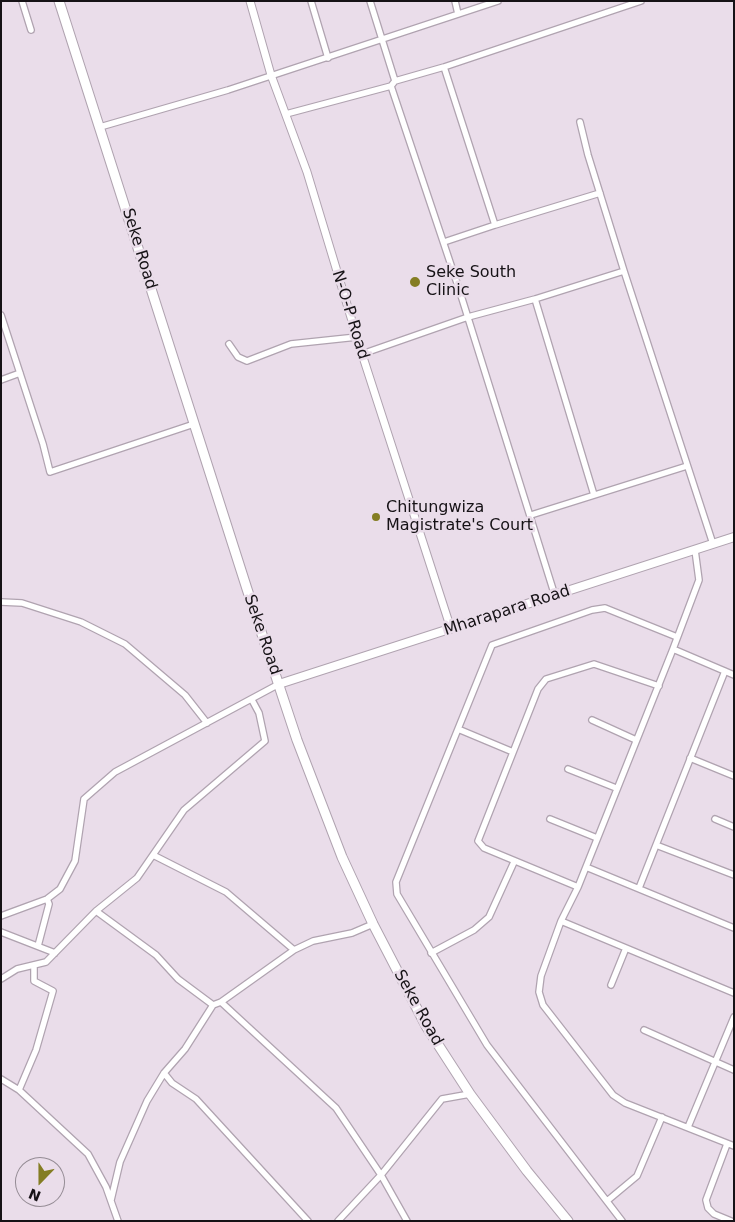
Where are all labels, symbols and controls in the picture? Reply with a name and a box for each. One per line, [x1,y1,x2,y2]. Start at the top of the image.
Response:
street label: Seke Road [118,206,160,292]
place label: Seke South Clinic [426,263,516,301]
street label: N-O-P Road [327,268,373,362]
marker: Seke South Clinic [408,275,422,289]
place label: Chitungwiza Magistrate's Court [386,498,533,536]
marker: Chitungwiza Magistrate's Court [370,511,382,523]
street label: Mharapara Road [441,582,573,640]
street label: Seke Road [239,592,285,678]
street label: Seke Road [389,967,447,1049]
north arrow [15,1157,65,1207]
text: N [26,1185,43,1205]

